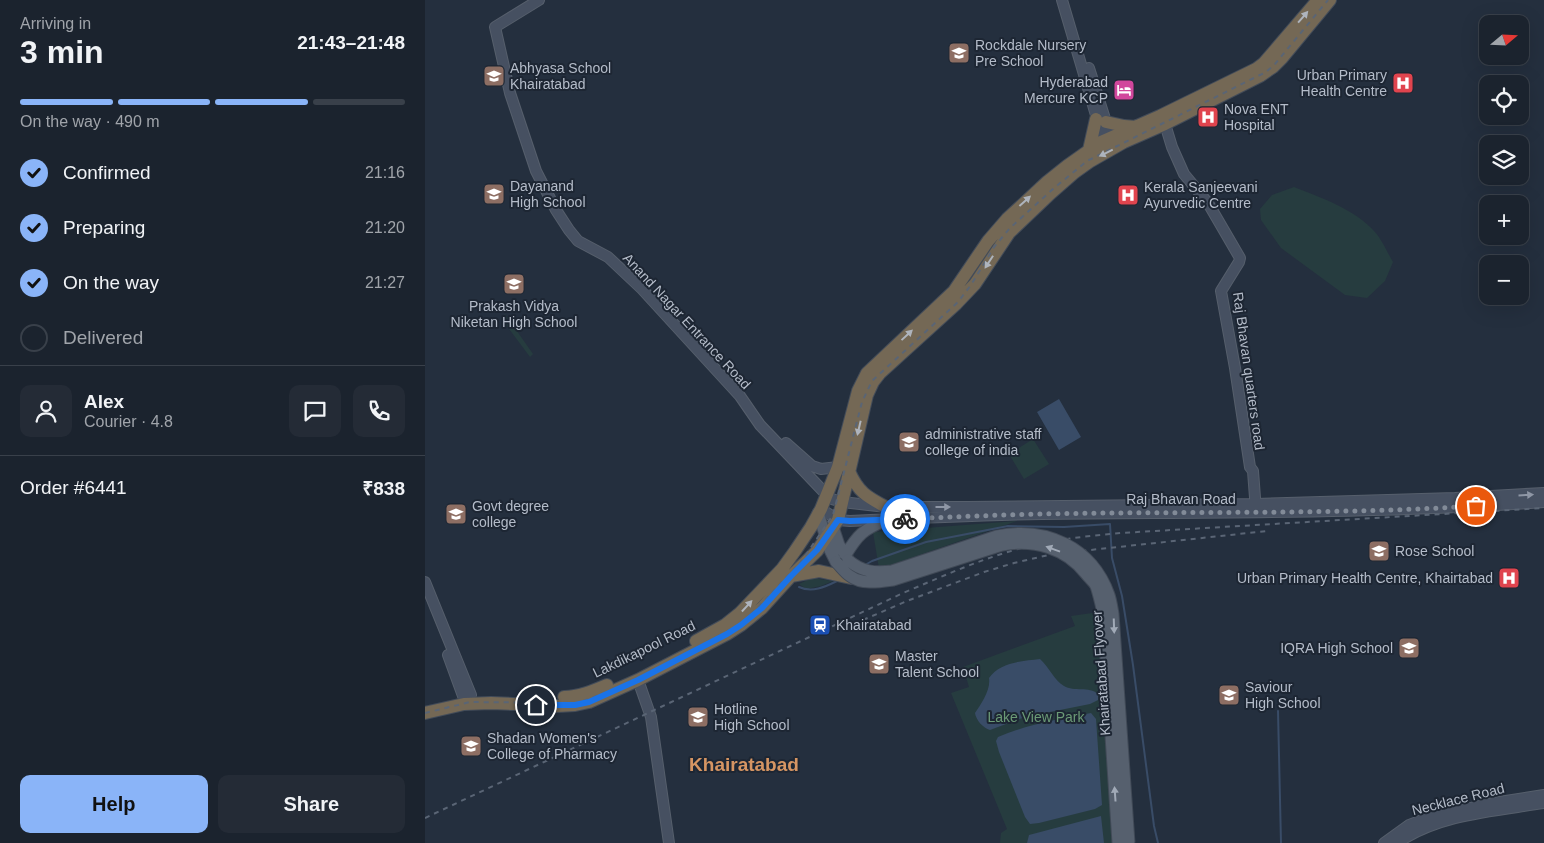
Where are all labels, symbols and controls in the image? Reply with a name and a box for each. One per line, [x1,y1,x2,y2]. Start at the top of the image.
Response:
one-way arrow [1297,12,1309,24]
text: Arriving in [20,15,91,32]
north arrow [1479,15,1529,65]
map controls [1479,15,1529,305]
text: 21:43–21:48 [297,32,405,53]
text: 3 min [20,34,104,70]
place label: Rockdale Nursery Pre School [975,37,1086,69]
school or university icon: Rockdale Nursery Pre School [947,41,971,65]
place label: Abhyasa School Khairatabad [510,60,611,92]
school or university icon: Abhyasa School Khairatabad [482,64,506,88]
place label: Urban Primary Health Centre [1297,67,1387,99]
hospital icon: Urban Primary Health Centre [1391,71,1415,95]
place label: Hyderabad Mercure KCP [1024,74,1108,106]
button: locate [1479,75,1529,125]
hotel icon: Hyderabad Mercure KCP [1112,78,1136,102]
place label: Nova ENT Hospital [1224,101,1289,133]
hospital icon: Nova ENT Hospital [1196,105,1220,129]
text: On the way · 490 m [20,113,160,130]
button: layers [1479,135,1529,185]
one-way arrow [1099,149,1113,157]
icon: check [20,159,48,187]
text: Confirmed [63,162,151,183]
text: 21:16 [365,164,405,181]
place label: Dayanand High School [510,178,586,210]
place label: Kerala Sanjeevani Ayurvedic Centre [1144,179,1258,211]
school or university icon: Dayanand High School [482,182,506,206]
hospital icon: Kerala Sanjeevani Ayurvedic Centre [1116,183,1140,207]
one-way arrow [1019,195,1031,207]
button: + [1479,195,1529,245]
icon: check [20,214,48,242]
text: Preparing [63,217,145,238]
text: 21:20 [365,219,405,236]
street label: Anand Nagar Entrance Road [620,250,754,392]
button: − [1479,255,1529,305]
one-way arrow [984,256,993,269]
icon: check [20,269,48,297]
text: On the way [63,272,159,293]
school or university icon: Prakash Vidya Niketan High School [502,272,526,296]
text: 21:27 [365,274,405,291]
street label: Raj Bhavan quarters road [1230,291,1268,451]
place label: Prakash Vidya Niketan High School [451,298,577,330]
text: Delivered [63,327,143,348]
one-way arrow [901,329,913,341]
button: person [20,385,72,437]
button: chat [289,385,341,437]
button: phone [353,385,405,437]
text: Alex [84,391,124,412]
text: Courier · 4.8 [84,413,173,430]
one-way arrow [855,420,863,435]
place label: administrative staff college of india [925,426,1042,458]
school or university icon: administrative staff college of india [897,430,921,454]
text: Order #6441 [20,477,127,498]
text: ₹838 [362,478,405,499]
pin [1455,485,1497,527]
one-way arrow [1518,490,1534,498]
street label: Raj Bhavan Road [1126,491,1236,507]
icon: bag [1462,492,1490,520]
courier [880,494,930,544]
place label: Govt degree college [472,498,549,530]
school or university icon: Govt degree college [444,502,468,526]
one-way arrow [936,503,952,511]
icon: bike [891,505,919,533]
school or university icon: Rose School [1367,539,1391,563]
place label: Rose School [1395,543,1474,559]
one-way arrow [1045,545,1060,553]
hospital icon: Urban Primary Health Centre, Khairtabad [1497,566,1521,590]
place label: Urban Primary Health Centre, Khairtabad [1237,570,1493,586]
one-way arrow [741,601,753,613]
street label: Khairatabad Flyover [1089,610,1113,736]
station icon: Khairatabad [808,613,832,637]
street label: Lakdikapool Road [590,617,698,681]
place label: Khairatabad [836,617,912,633]
one-way arrow [1110,618,1118,634]
school or university icon: IQRA High School [1397,636,1421,660]
place label: IQRA High School [1280,640,1393,656]
place label: Master Talent School [895,648,979,680]
school or university icon: Master Talent School [867,652,891,676]
place label: Saviour High School [1245,679,1321,711]
school or university icon: Saviour High School [1217,683,1241,707]
pin [515,684,557,726]
icon: home [522,691,550,719]
place label: Hotline High School [714,701,790,733]
school or university icon: Hotline High School [686,705,710,729]
park label: Lake View Park [987,709,1086,725]
place label: Shadan Women's College of Pharmacy [487,730,617,762]
school or university icon: Shadan Women's College of Pharmacy [459,734,483,758]
district label: Khairatabad [689,754,799,775]
button: Help [20,775,208,833]
button: Share [218,775,405,833]
street label: Necklace Road [1410,780,1506,818]
one-way arrow [1111,786,1119,802]

